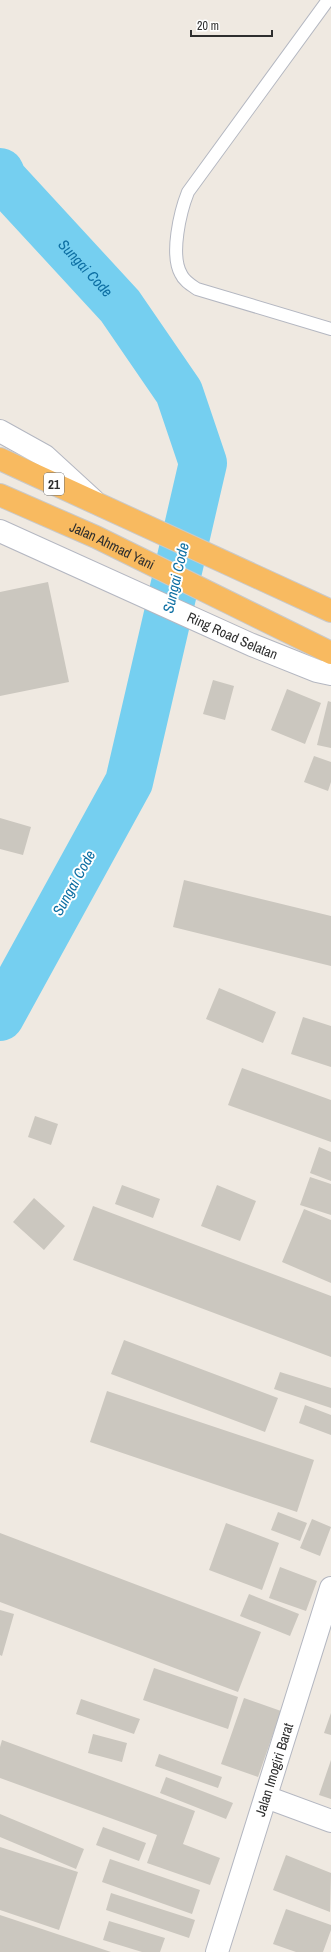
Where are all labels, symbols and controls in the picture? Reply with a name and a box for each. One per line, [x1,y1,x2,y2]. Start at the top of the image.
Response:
scale bar [191,12,272,38]
text: 20 m [197,18,219,34]
water label: Sungai Code [54,234,118,302]
road number: 21 [44,473,64,495]
street label: Jalan Ahmad Yani [67,518,158,574]
water label: Sungai Code [157,540,194,615]
street label: Ring Road Selatan [184,608,280,663]
water label: Sungai Code [47,846,100,919]
street label: Jalan Imogiri Barat [251,1721,297,1819]

